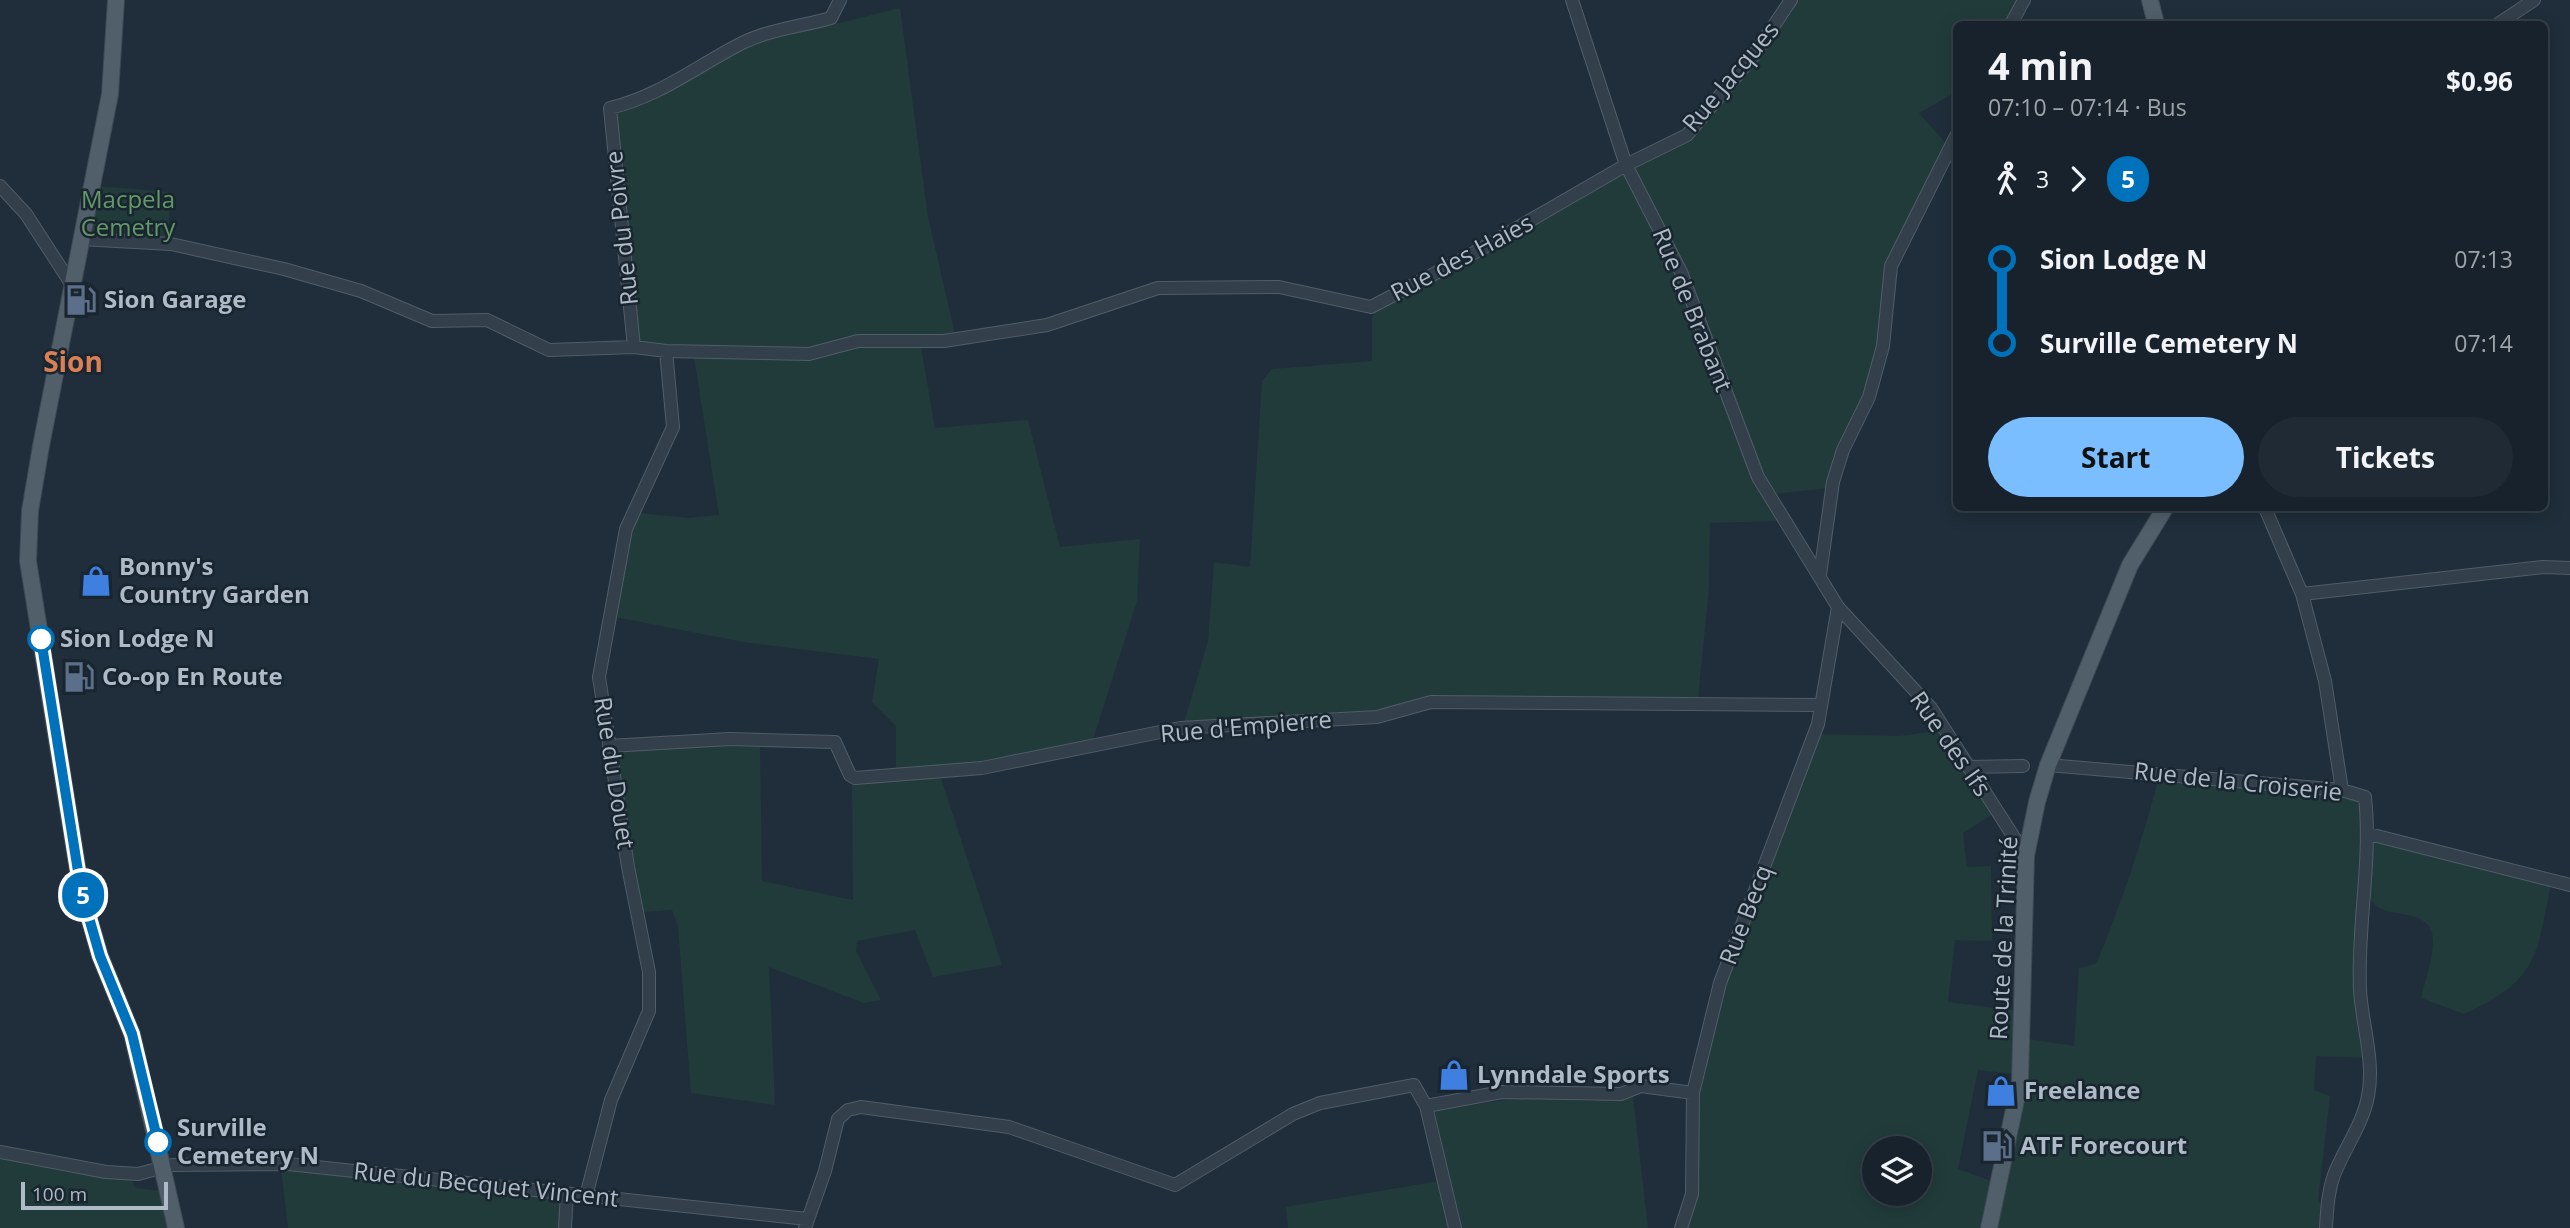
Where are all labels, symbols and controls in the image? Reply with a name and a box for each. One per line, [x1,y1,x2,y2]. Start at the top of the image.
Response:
street label: Rue Jacques [1674,14,1786,138]
text: 4 min [1988,39,2093,91]
text: $0.96 [2446,63,2513,99]
text: 07:10 – 07:14 · Bus [1988,91,2187,123]
street label: Rue du Poivre [596,149,645,307]
icon: walk [1988,160,2026,198]
icon: forward [2059,160,2097,198]
text: 5 [2121,162,2135,195]
text: 3 [2036,163,2049,195]
park label: Macpela Cemetry [81,182,176,243]
street label: Rue des Haies [1384,205,1538,308]
street label: Rue de Brabant [1646,223,1741,396]
text: Sion Lodge N [2040,241,2207,277]
text: 07:13 [2454,243,2513,275]
place label: Sion Garage [104,282,246,315]
fuel station icon: Sion Garage [64,283,98,317]
text: Surville Cemetery N [2040,325,2298,361]
text: 07:14 [2454,327,2513,359]
district label: Sion [43,342,103,380]
button: Start [1988,417,2244,497]
button: Tickets [2258,417,2513,497]
place label: Bonny's Country Garden [119,549,310,610]
shop icon: Bonny's Country Garden [79,564,113,598]
place label: Sion Lodge N [60,621,215,654]
marker: Sion Lodge N [28,626,54,652]
place label: Co-op En Route [102,659,283,692]
fuel station icon: Co-op En Route [62,660,96,694]
street label: Rue des Ifs [1903,684,2000,802]
street label: Rue du Douet [587,694,644,851]
street label: Rue d'Empierre [1159,702,1333,749]
street label: Rue de la Croiserie [2133,753,2344,808]
street label: Route de la Trinité [1981,835,2024,1041]
street label: Rue Becq [1710,860,1779,969]
line badge: 5 [60,872,106,918]
text: 5 [76,878,90,911]
place label: Lynndale Sports [1477,1057,1670,1090]
shop icon: Lynndale Sports [1437,1058,1471,1092]
place label: Freelance [2024,1073,2141,1106]
shop icon: Freelance [1984,1074,2018,1108]
place label: Surville Cemetery N [177,1110,319,1171]
place label: ATF Forecourt [2020,1128,2187,1161]
marker: Surville Cemetery N [145,1129,171,1155]
fuel station icon: ATF Forecourt [1980,1129,2014,1163]
map controls [1862,1136,1932,1206]
button: layers [1862,1136,1932,1206]
street label: Rue du Becquet Vincent [352,1153,620,1214]
scale bar [21,1179,168,1211]
text: 100 m [32,1181,87,1207]

